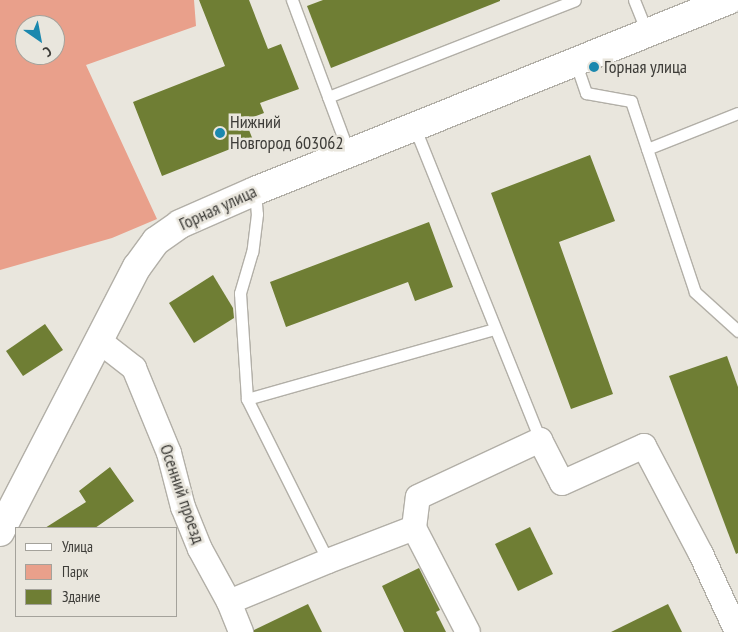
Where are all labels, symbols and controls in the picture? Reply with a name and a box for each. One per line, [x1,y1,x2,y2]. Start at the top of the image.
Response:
north arrow [15,15,65,65]
text: С [40,42,55,61]
place label: Горная улица [604,56,687,78]
marker: Горная улица [588,61,600,73]
place label: Нижний Новгород 603062 [230,112,343,154]
marker: Нижний Новгород 603062 [214,127,226,139]
street label: Горная улица [176,181,260,235]
street label: Осенний проезд [155,441,209,547]
legend [15,527,178,617]
text: Улица [62,537,93,556]
text: Парк [62,562,88,581]
text: Здание [62,587,100,606]

